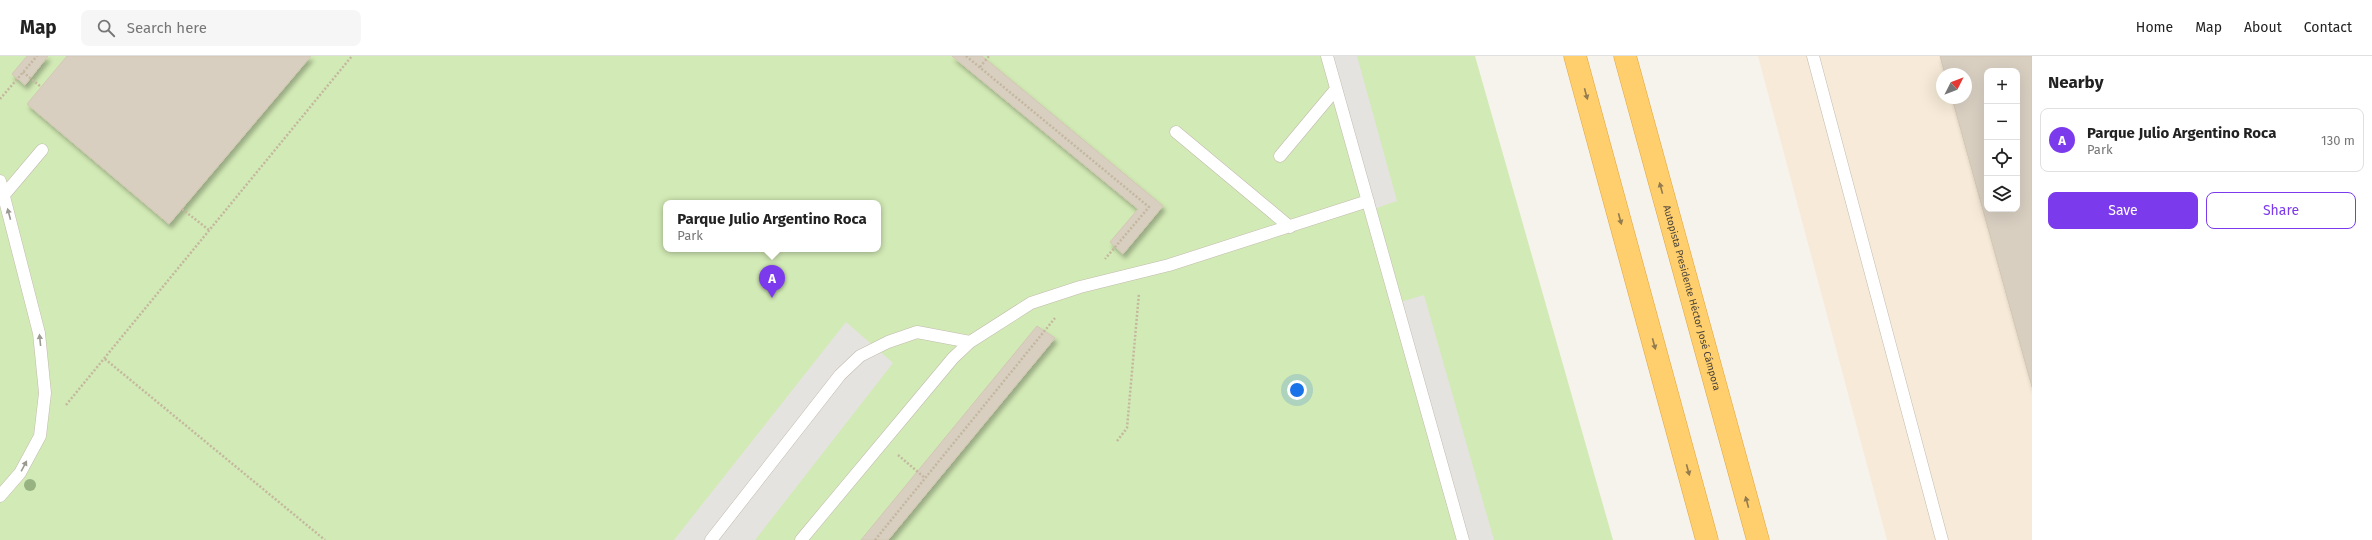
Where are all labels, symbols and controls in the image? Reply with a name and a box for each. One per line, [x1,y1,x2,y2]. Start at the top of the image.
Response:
search box [81,10,361,46]
text: Map [20,16,57,39]
icon: search [95,17,117,39]
text: Search here [127,19,207,37]
text: Home [2136,19,2173,36]
text: Map [2195,19,2222,36]
text: About [2244,19,2282,36]
text: Contact [2304,19,2352,36]
north arrow [1936,68,1972,104]
map controls [1984,68,2020,212]
button: + [1984,68,2020,104]
text: Nearby [2048,72,2103,93]
one-way arrow [1583,88,1589,100]
button: − [1984,104,2020,140]
text: Parque Julio Argentino Roca [2087,124,2276,142]
text: A [2058,133,2066,148]
text: 130 m [2321,133,2355,148]
button: locate [1984,140,2020,176]
text: Park [2087,142,2113,157]
button: layers [1984,176,2020,212]
one-way arrow [1658,182,1664,194]
button: Save [2048,192,2198,229]
button: Share [2206,192,2356,229]
popup [663,200,881,252]
street label: Autopista Presidente Héctor José Cámpora [1660,204,1723,392]
one-way arrow [6,208,12,220]
text: Parque Julio Argentino Roca [677,210,867,228]
one-way arrow [1617,213,1623,225]
text: Park [677,228,703,243]
pin: A [759,265,785,298]
one-way arrow [36,334,43,346]
one-way arrow [1651,339,1657,351]
your location [1287,380,1307,400]
one-way arrow [21,460,28,472]
one-way arrow [1685,464,1691,476]
one-way arrow [1744,496,1750,509]

